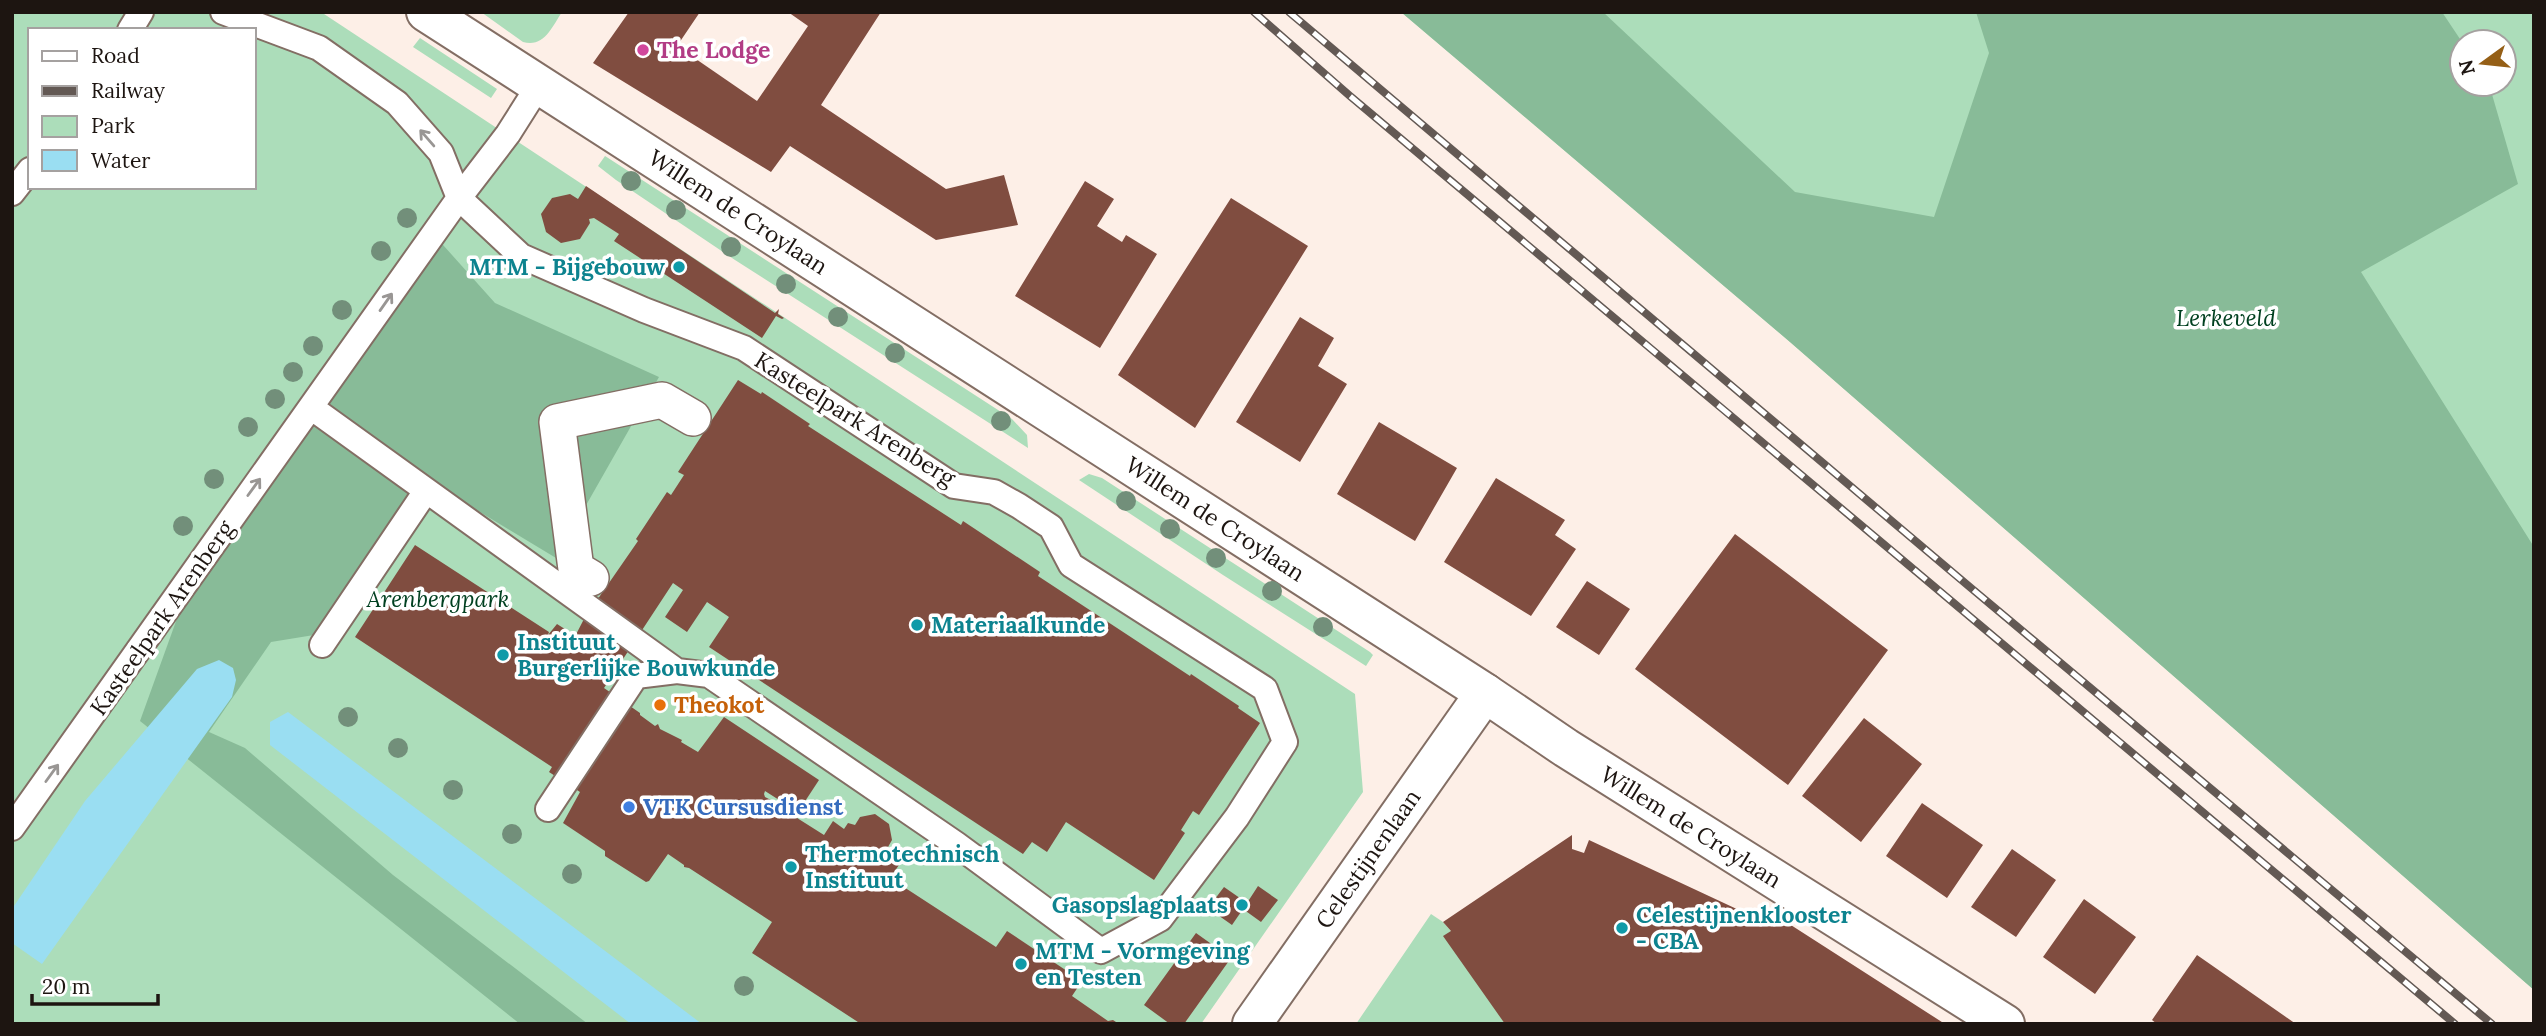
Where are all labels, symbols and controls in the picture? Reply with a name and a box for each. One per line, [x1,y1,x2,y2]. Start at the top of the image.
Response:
legend [28,28,256,189]
north arrow [2448,28,2518,98]
place label: The Lodge [657,35,770,64]
text: Road [91,42,140,69]
marker: The Lodge [635,42,651,58]
text: N [2453,57,2480,78]
text: Railway [91,77,165,104]
text: Park [91,112,135,139]
one-way arrow [419,129,435,147]
street label: Willem de Croylaan [643,143,833,280]
text: Water [91,147,150,174]
place label: MTM - Bijgebouw [469,252,665,281]
marker: MTM - Bijgebouw [671,259,687,275]
one-way arrow [379,293,393,312]
park label: Lerkeveld [2176,303,2276,332]
street label: Kasteelpark Arenberg [750,345,962,493]
street label: Willem de Croylaan [1120,450,1310,587]
one-way arrow [247,478,262,497]
street label: Kasteelpark Arenberg [83,514,240,721]
park label: Arenbergpark [366,584,509,613]
place label: Materiaalkunde [931,610,1105,639]
marker: Materiaalkunde [909,617,925,633]
place label: Instituut Burgerlijke Bouwkunde [517,627,776,682]
marker: Instituut Burgerlijke Bouwkunde [495,647,511,663]
place label: Theokot [674,690,765,719]
marker: Theokot [652,697,668,713]
street label: Willem de Croylaan [1595,759,1787,894]
one-way arrow [45,764,59,783]
street label: Celestijnenlaan [1309,783,1426,934]
place label: VTK Cursusdienst [643,792,844,821]
marker: VTK Cursusdienst [621,799,637,815]
place label: Thermotechnisch Instituut [805,839,999,894]
marker: Thermotechnisch Instituut [783,859,799,875]
place label: Gasopslagplaats [1052,890,1228,919]
marker: Gasopslagplaats [1234,897,1250,913]
place label: Celestijnenklooster - CBA [1636,900,1852,955]
marker: Celestijnenklooster - CBA [1614,920,1630,936]
place label: MTM - Vormgeving en Testen [1035,936,1251,991]
marker: MTM - Vormgeving en Testen [1013,956,1029,972]
scale bar [32,962,158,1006]
text: 20 m [42,973,91,1000]

